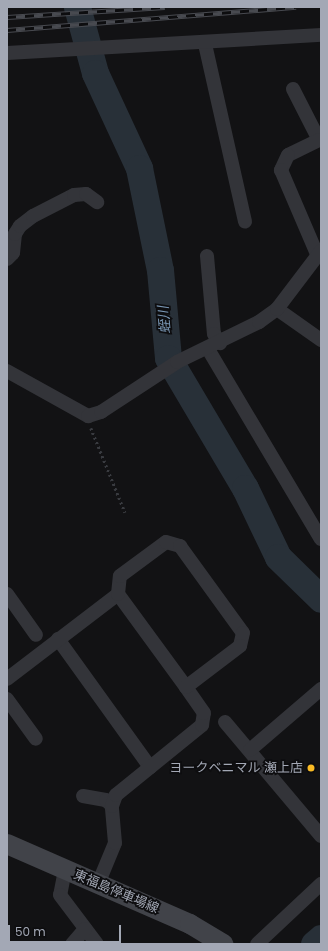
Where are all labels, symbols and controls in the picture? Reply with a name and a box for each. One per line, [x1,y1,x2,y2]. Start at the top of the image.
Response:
water label: 蛭川 [154,305,174,335]
place label: ヨークベニマル 瀬上店 [170,760,303,776]
marker: ヨークベニマル 瀬上店 [306,763,316,773]
street label: 東福島停車場線 [71,867,161,917]
scale bar [10,917,123,943]
text: 50 m [15,923,46,940]

